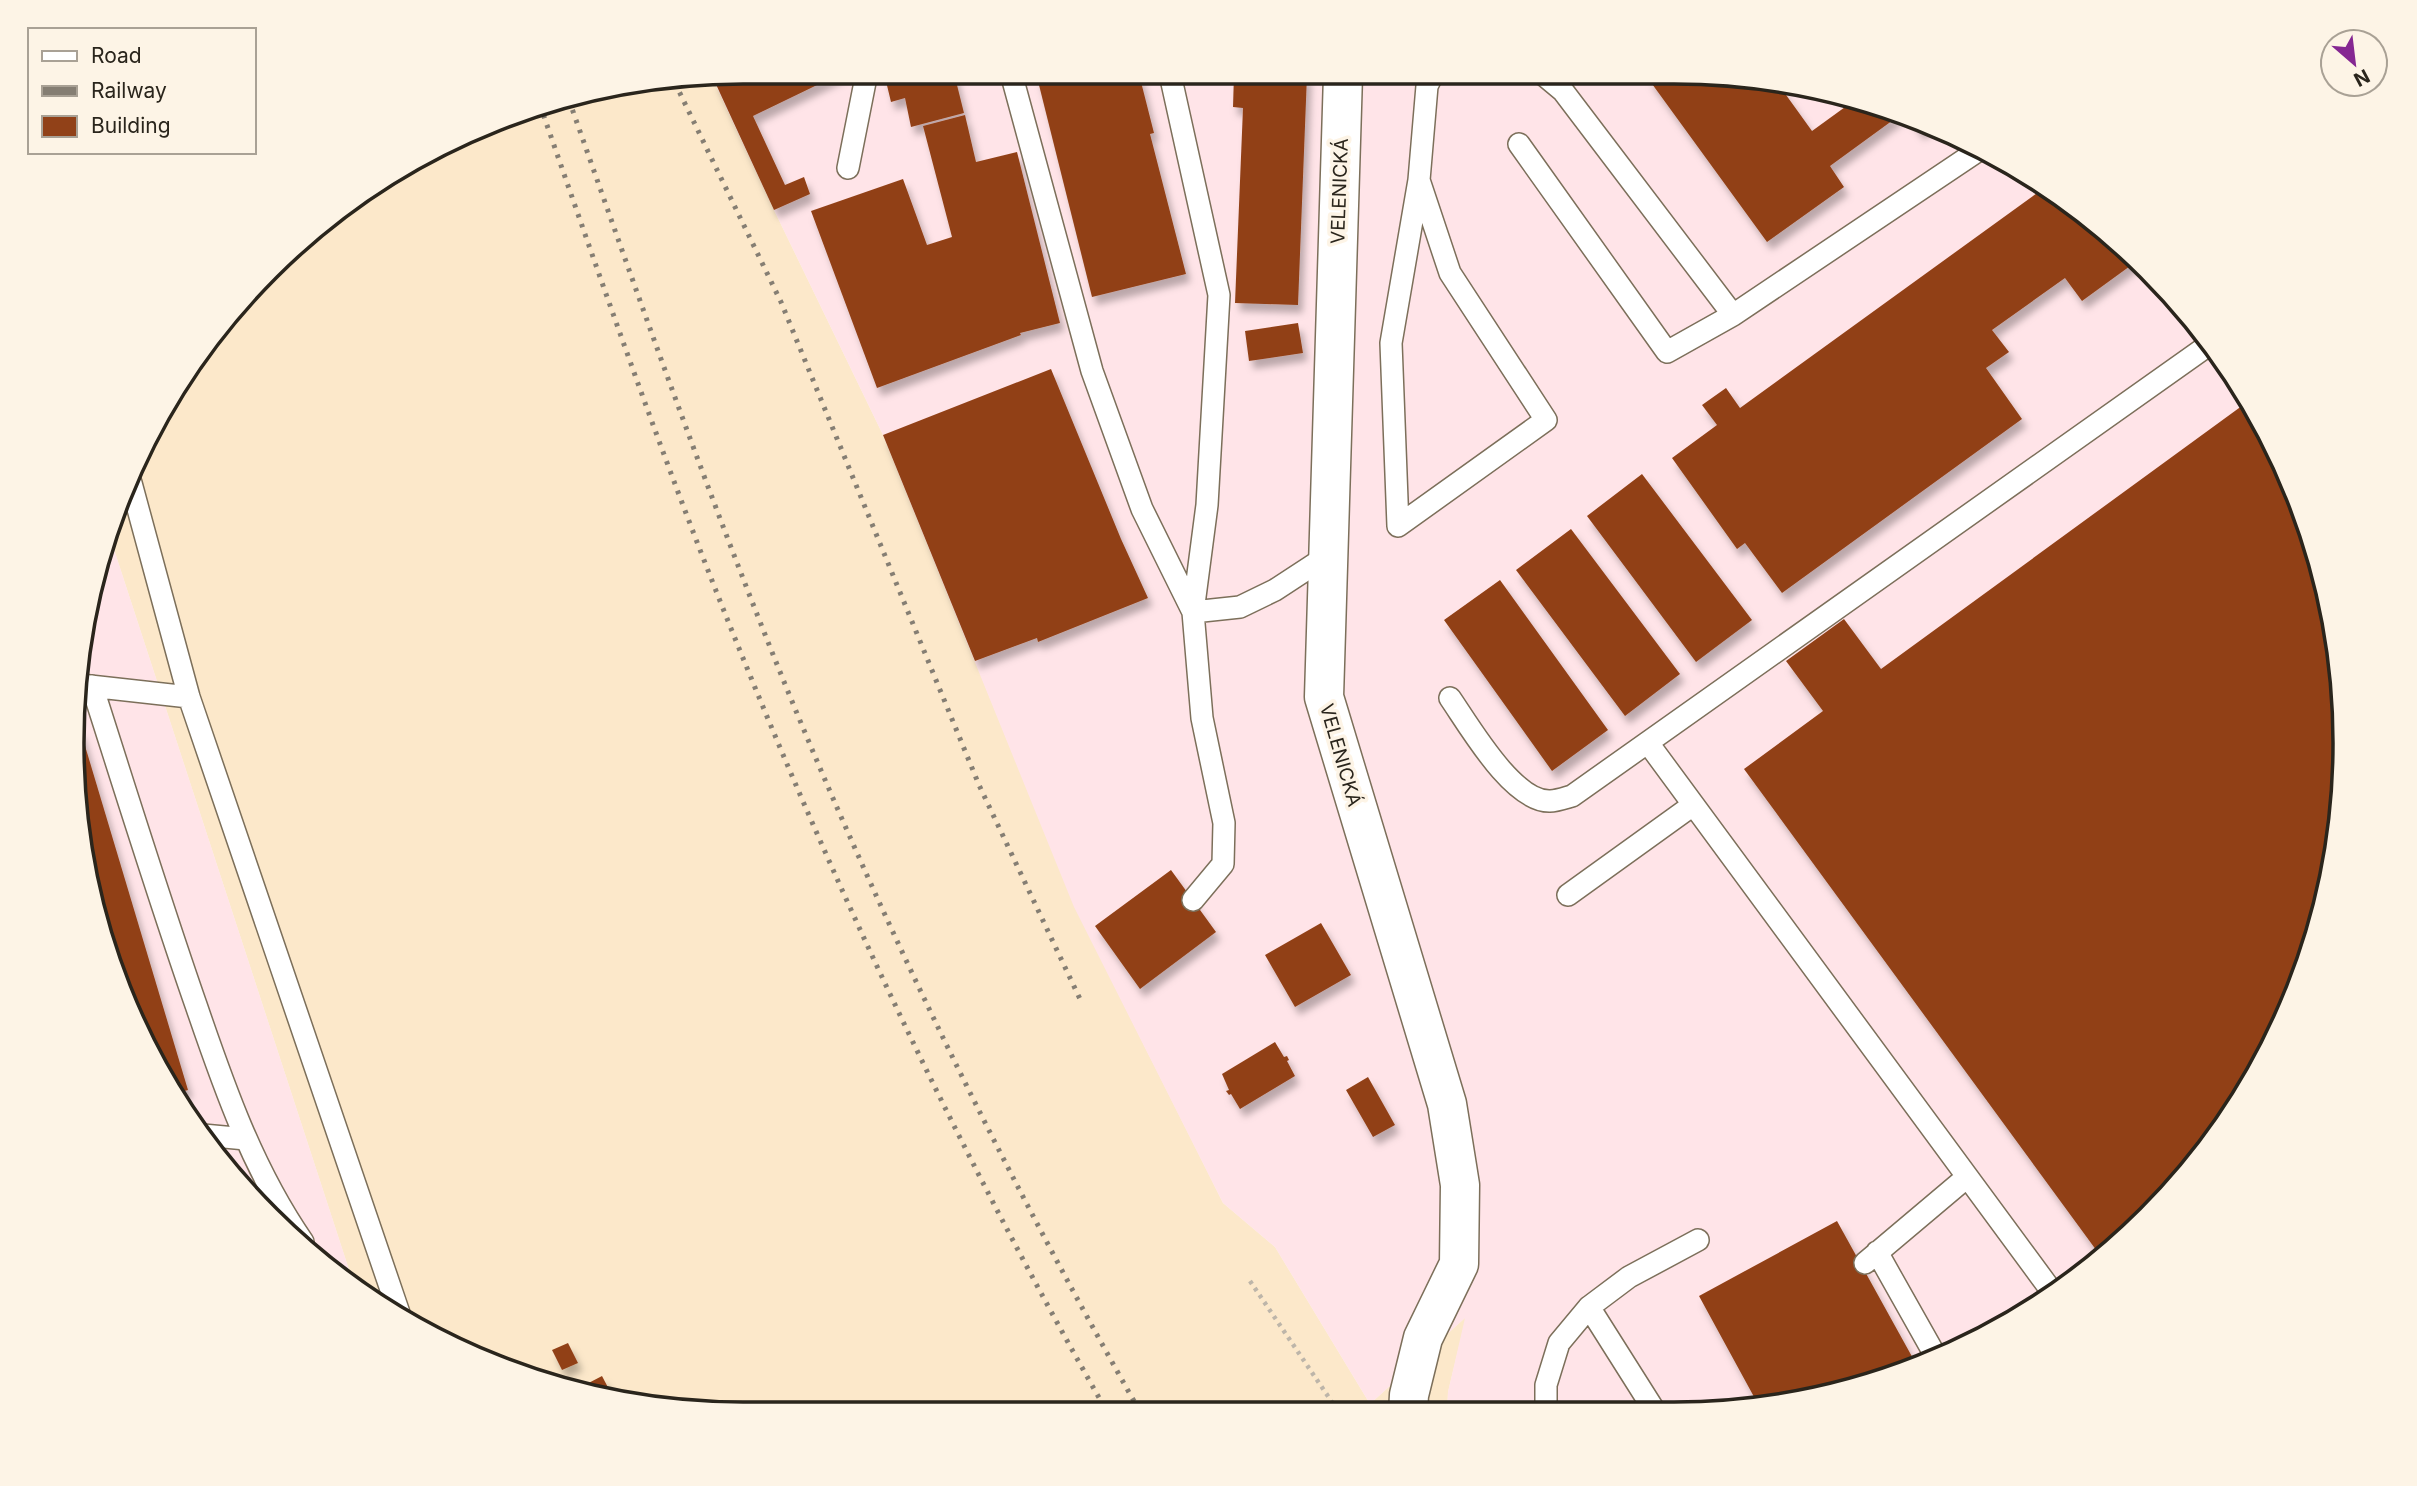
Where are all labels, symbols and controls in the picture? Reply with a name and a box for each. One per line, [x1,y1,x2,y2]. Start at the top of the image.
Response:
legend [28,28,256,154]
north arrow [2319,28,2389,98]
text: Road [91,43,142,68]
text: N [2350,64,2374,91]
text: Railway [91,78,167,103]
text: Building [91,113,171,138]
street label: VELENICKÁ [1325,138,1353,244]
street label: VELENICKÁ [1315,701,1367,809]

